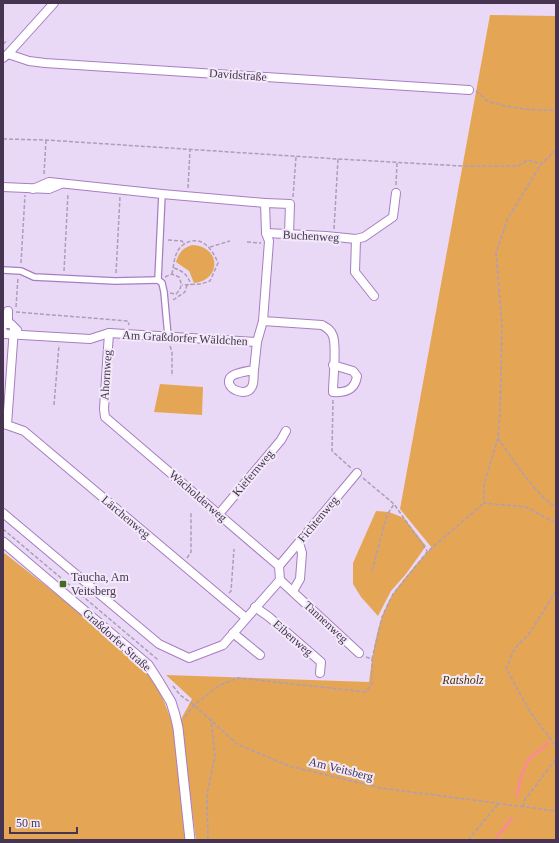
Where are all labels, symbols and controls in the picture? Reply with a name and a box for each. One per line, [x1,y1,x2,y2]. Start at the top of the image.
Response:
street label: Davidstraße [209,66,267,84]
street label: Buchenweg [282,228,340,244]
street label: Am Graßdorfer Wäldchen [122,328,248,348]
street label: Ahornweg [97,349,115,401]
street label: Kiefernweg [229,447,277,499]
street label: Wacholderweg [166,467,230,525]
street label: Lärchenweg [99,493,153,541]
street label: Fichtenweg [295,493,341,545]
place label: Taucha, Am Veitsberg [71,570,129,598]
marker: Taucha, Am Veitsberg [58,579,68,589]
street label: Tannenweg [301,598,351,646]
street label: Graßdorfer Straße [80,606,154,674]
street label: Eibenweg [270,617,316,659]
park label: Ratsholz [441,673,484,687]
street label: Am Veitsberg [307,754,375,784]
scale bar [10,809,77,835]
text: 50 m [16,816,41,830]

